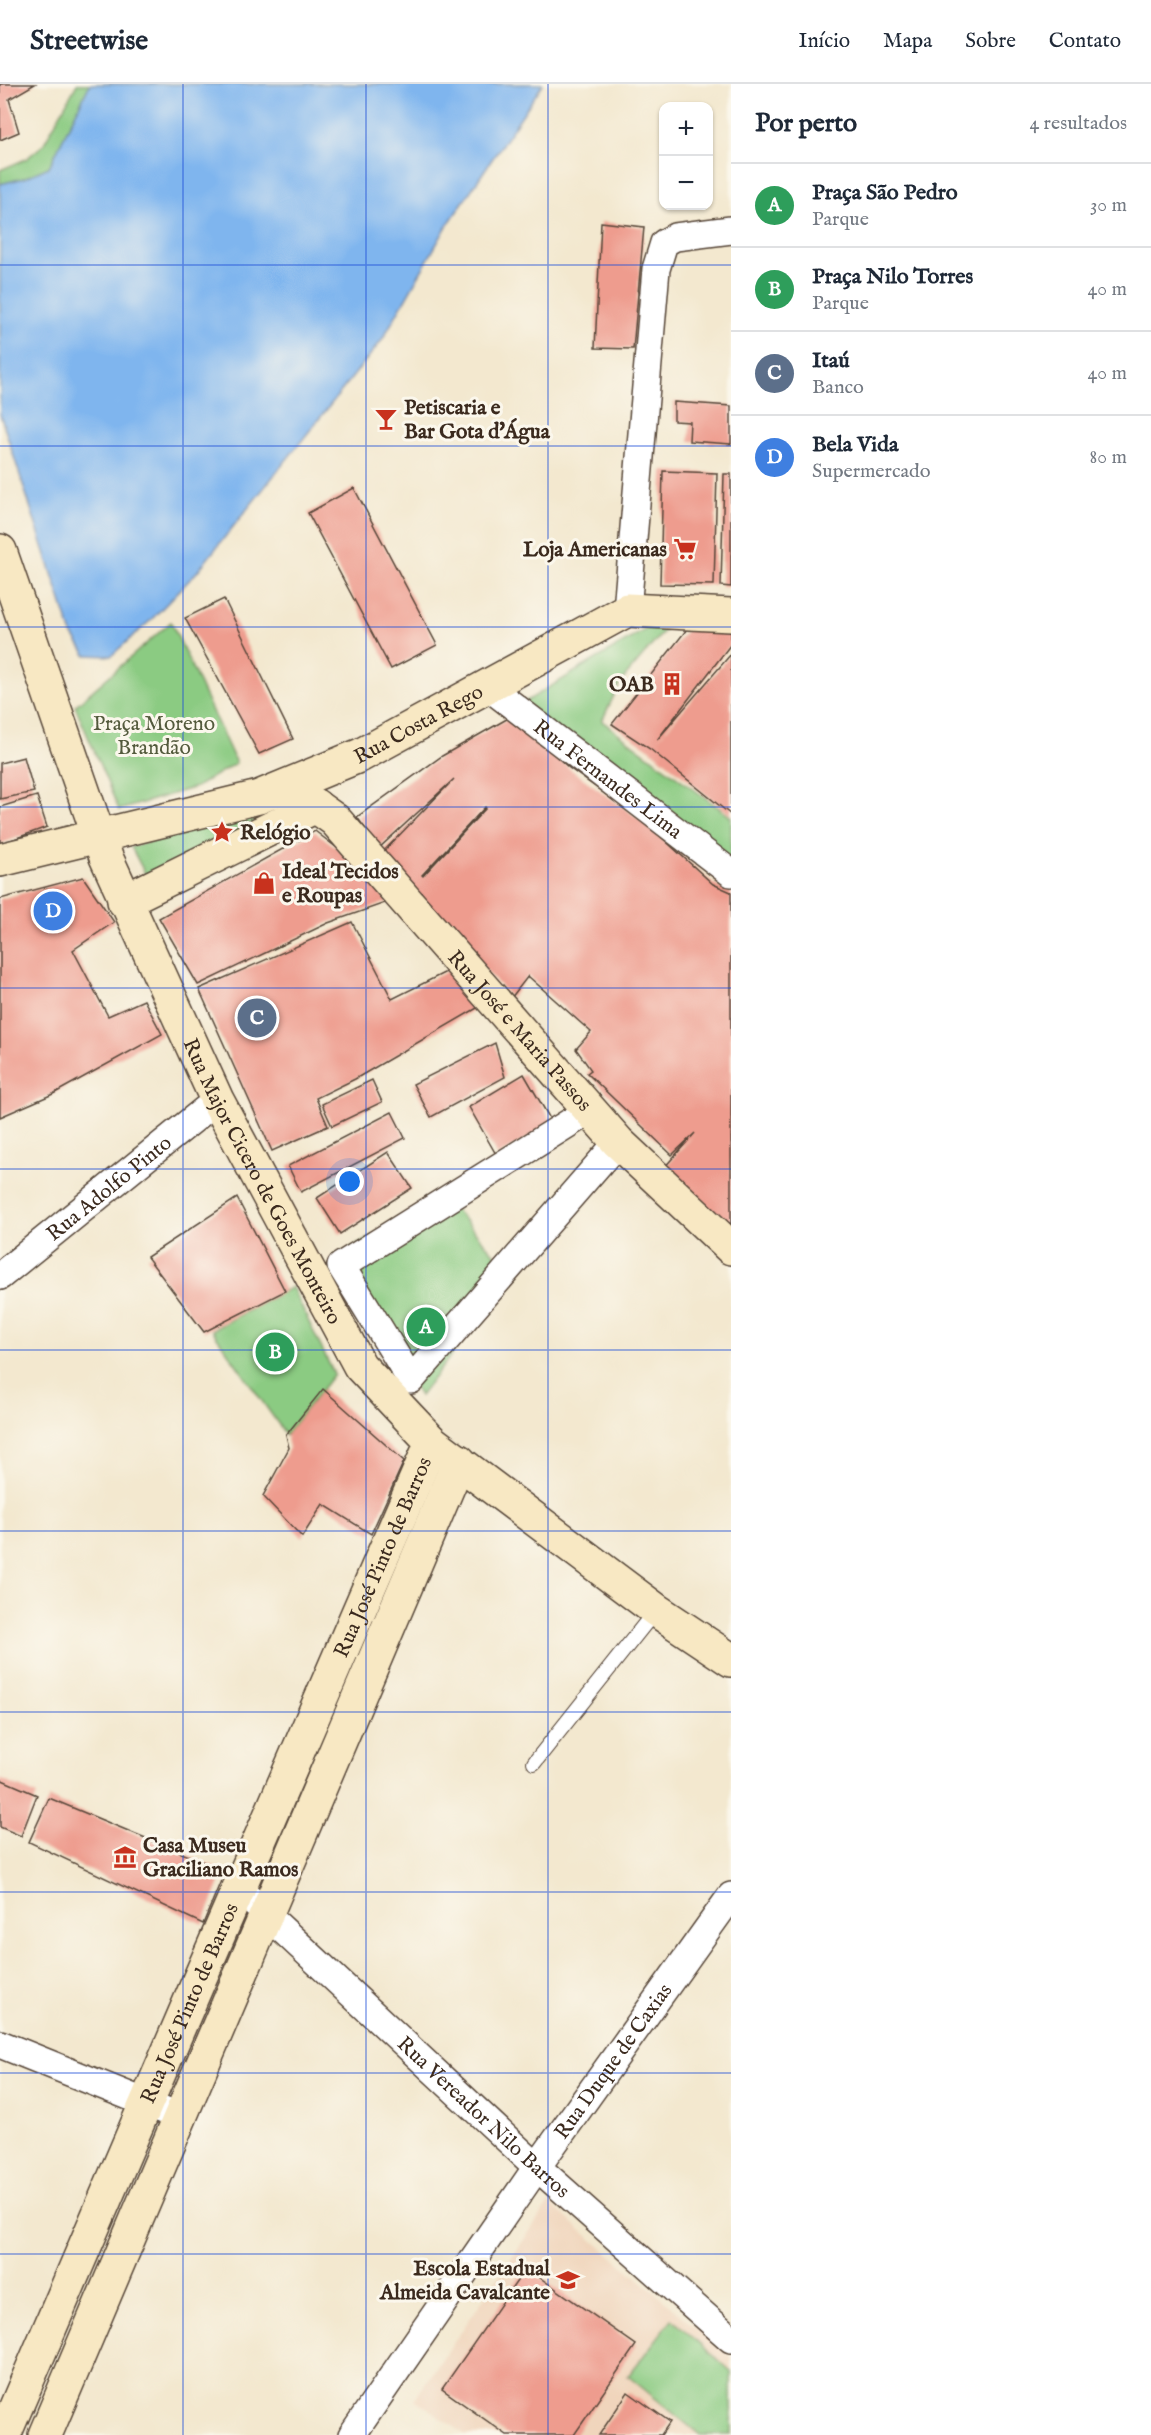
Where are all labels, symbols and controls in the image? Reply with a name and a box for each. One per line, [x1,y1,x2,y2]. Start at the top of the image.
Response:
text: Streetwise [30,24,148,59]
text: Início [798,28,850,55]
text: Mapa [883,28,932,55]
text: Sobre [965,28,1016,55]
text: Contato [1049,28,1121,55]
map controls [659,102,713,210]
button: + [659,102,713,156]
text: Por perto [755,107,857,140]
text: 4 resultados [1029,111,1127,136]
button: − [659,156,713,210]
text: Praça São Pedro [812,179,958,207]
text: A [768,193,781,218]
text: 30 m [1090,193,1127,218]
text: Parque [812,207,869,232]
text: Praça Nilo Torres [812,263,973,291]
text: B [768,277,781,302]
text: 40 m [1088,277,1127,302]
text: Parque [812,291,869,316]
text: Itaú [812,347,850,375]
text: C [767,361,782,386]
text: 40 m [1088,361,1127,386]
text: Banco [812,375,864,400]
place label: Petiscaria e Bar Gota d'Água [404,395,551,446]
bar icon: Petiscaria e Bar Gota d'Água [373,406,399,432]
text: Bela Vida [812,431,898,459]
text: D [766,445,783,470]
text: 80 m [1090,445,1127,470]
text: Supermercado [812,459,931,484]
supermarket icon: Loja Americanas [672,536,698,562]
place label: Loja Americanas [523,537,667,564]
building icon: OAB [659,671,685,697]
place label: OAB [609,672,654,699]
street label: Rua Costa Rego [350,679,488,771]
park label: Praça Moreno Brandão [93,711,215,762]
street label: Rua Fernandes Lima [527,714,688,846]
place icon: Relógio [209,819,235,845]
place label: Relógio [240,820,311,847]
place label: Ideal Tecidos e Roupas [282,859,399,910]
shop icon: Ideal Tecidos e Roupas [251,870,277,896]
pin: D [34,888,72,934]
street label: Rua José e Maria Passos [441,945,597,1118]
pin: C [238,996,276,1040]
street label: Rua Major Cicero de Goes Monteiro [176,1034,347,1330]
street label: Rua Adolfo Pinto [42,1130,178,1248]
your location [335,1167,364,1196]
pin: A [406,1304,446,1350]
pin: B [256,1330,294,1374]
street label: Rua José Pinto de Barros [329,1453,439,1662]
place label: Casa Museu Graciliano Ramos [143,1833,298,1884]
museum icon: Casa Museu Graciliano Ramos [112,1844,138,1870]
street label: Rua José Pinto de Barros [135,1899,246,2108]
street label: Rua Duque de Caxias [549,1979,679,2145]
street label: Rua Vereador Nilo Barros [391,2031,575,2205]
place label: Escola Estadual Almeida Cavalcante [379,2256,551,2307]
school or university icon: Escola Estadual Almeida Cavalcante [555,2267,581,2293]

